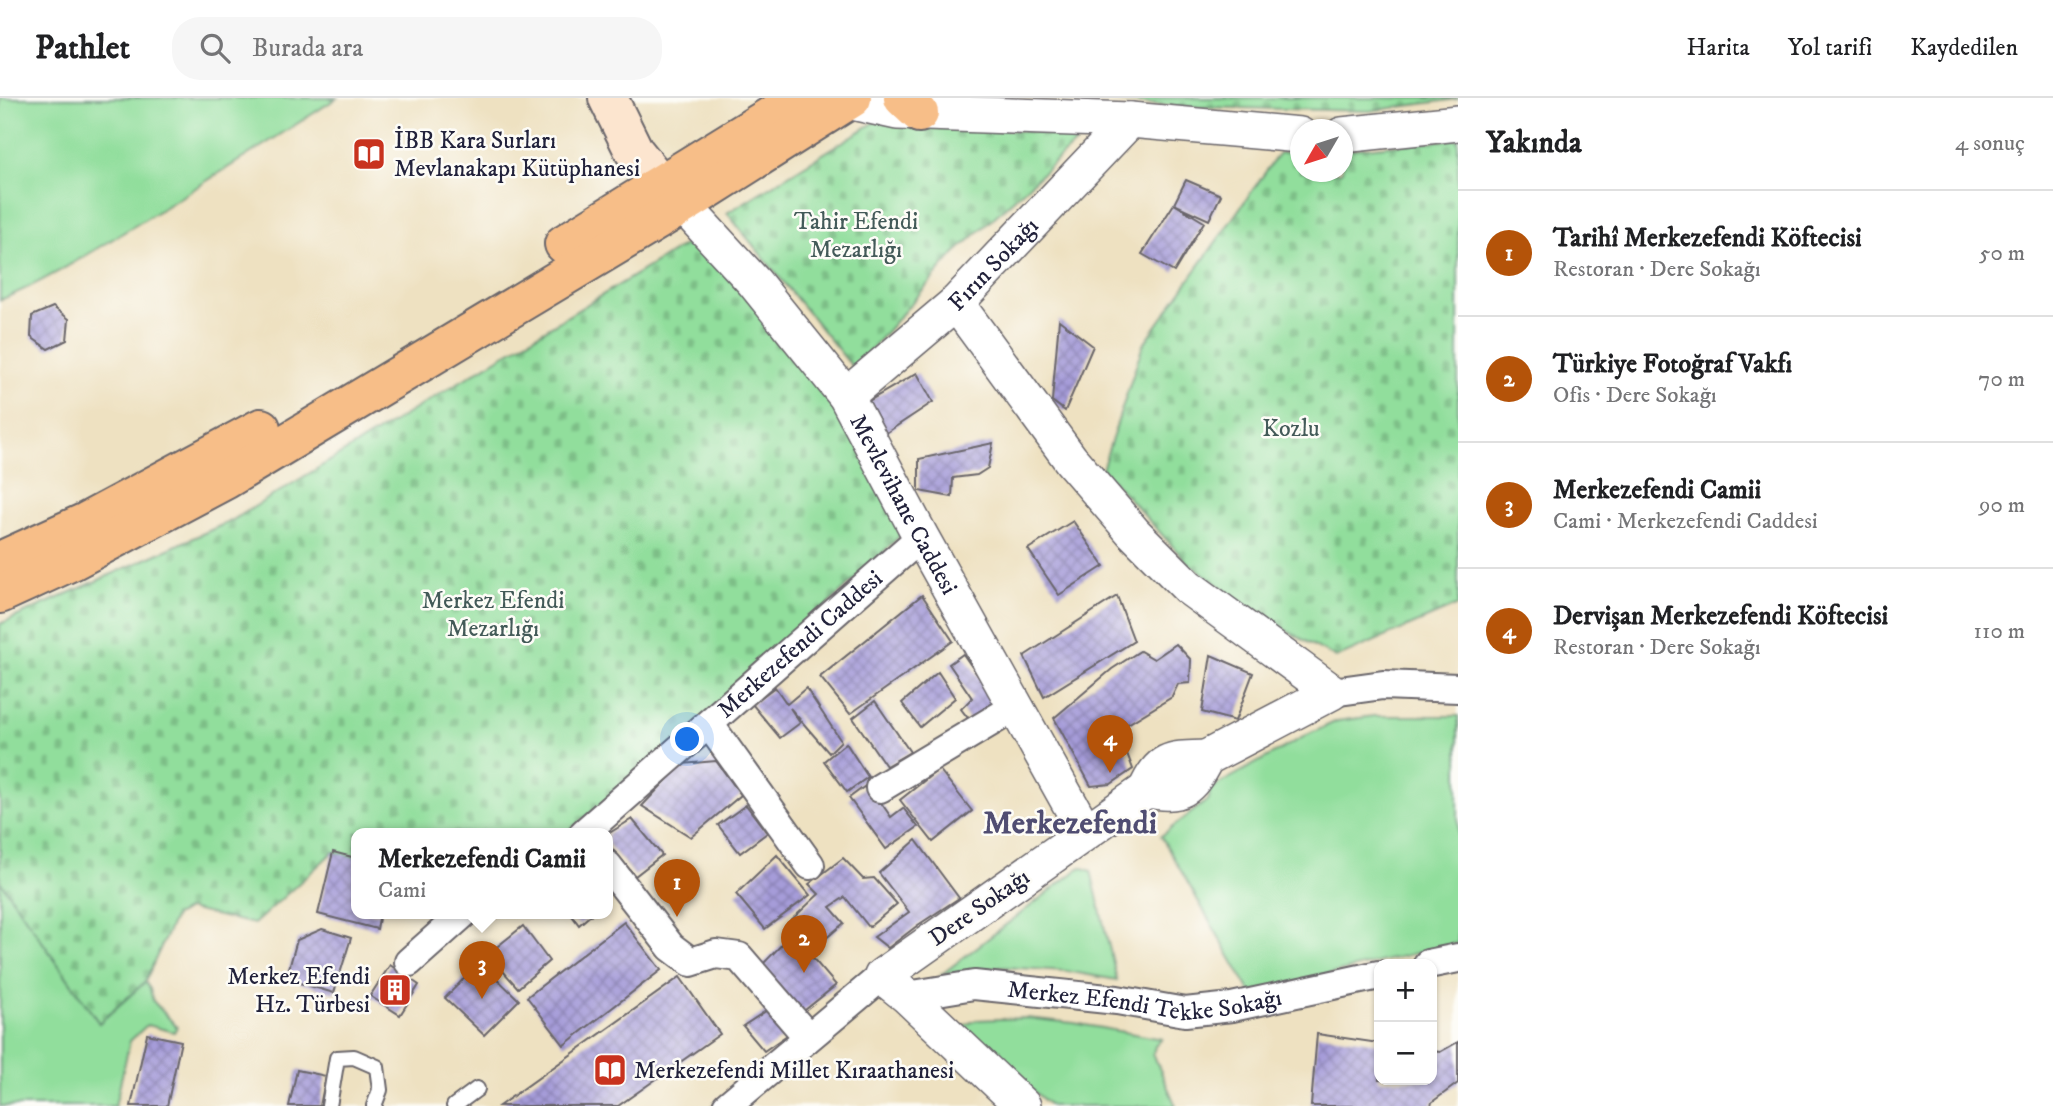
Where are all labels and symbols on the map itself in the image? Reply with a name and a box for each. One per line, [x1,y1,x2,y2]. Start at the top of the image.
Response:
north arrow [1290,119,1353,182]
place label: İBB Kara Surları Mevlanakapı Kütüphanesi [394,125,640,184]
library icon: İBB Kara Surları Mevlanakapı Kütüphanesi [350,135,388,173]
park label: Tahir Efendi Mezarlığı [794,207,918,265]
street label: Fırın Sokağı [942,212,1045,318]
street label: Mevlevihane Caddesi [843,409,964,600]
park label: Kozlu [1262,414,1320,444]
street label: Merkezefendi Caddesi [712,564,889,725]
park label: Merkez Efendi Mezarlığı [422,586,564,644]
pin: 4 [1087,715,1133,773]
your location [670,722,704,756]
district label: Merkezefendi [983,804,1157,844]
pin: 1 [654,859,700,917]
street label: Dere Sokağı [923,862,1036,953]
pin: 2 [781,915,827,973]
pin: 3 [459,941,505,999]
place label: Merkez Efendi Hz. Türbesi [227,962,370,1020]
building icon: Merkez Efendi Hz. Türbesi [376,971,414,1009]
street label: Merkez Efendi Tekke Sokağı [1006,975,1284,1028]
library icon: Merkezefendi Millet Kıraathanesi [591,1051,629,1089]
place label: Merkezefendi Millet Kıraathanesi [634,1056,954,1086]

